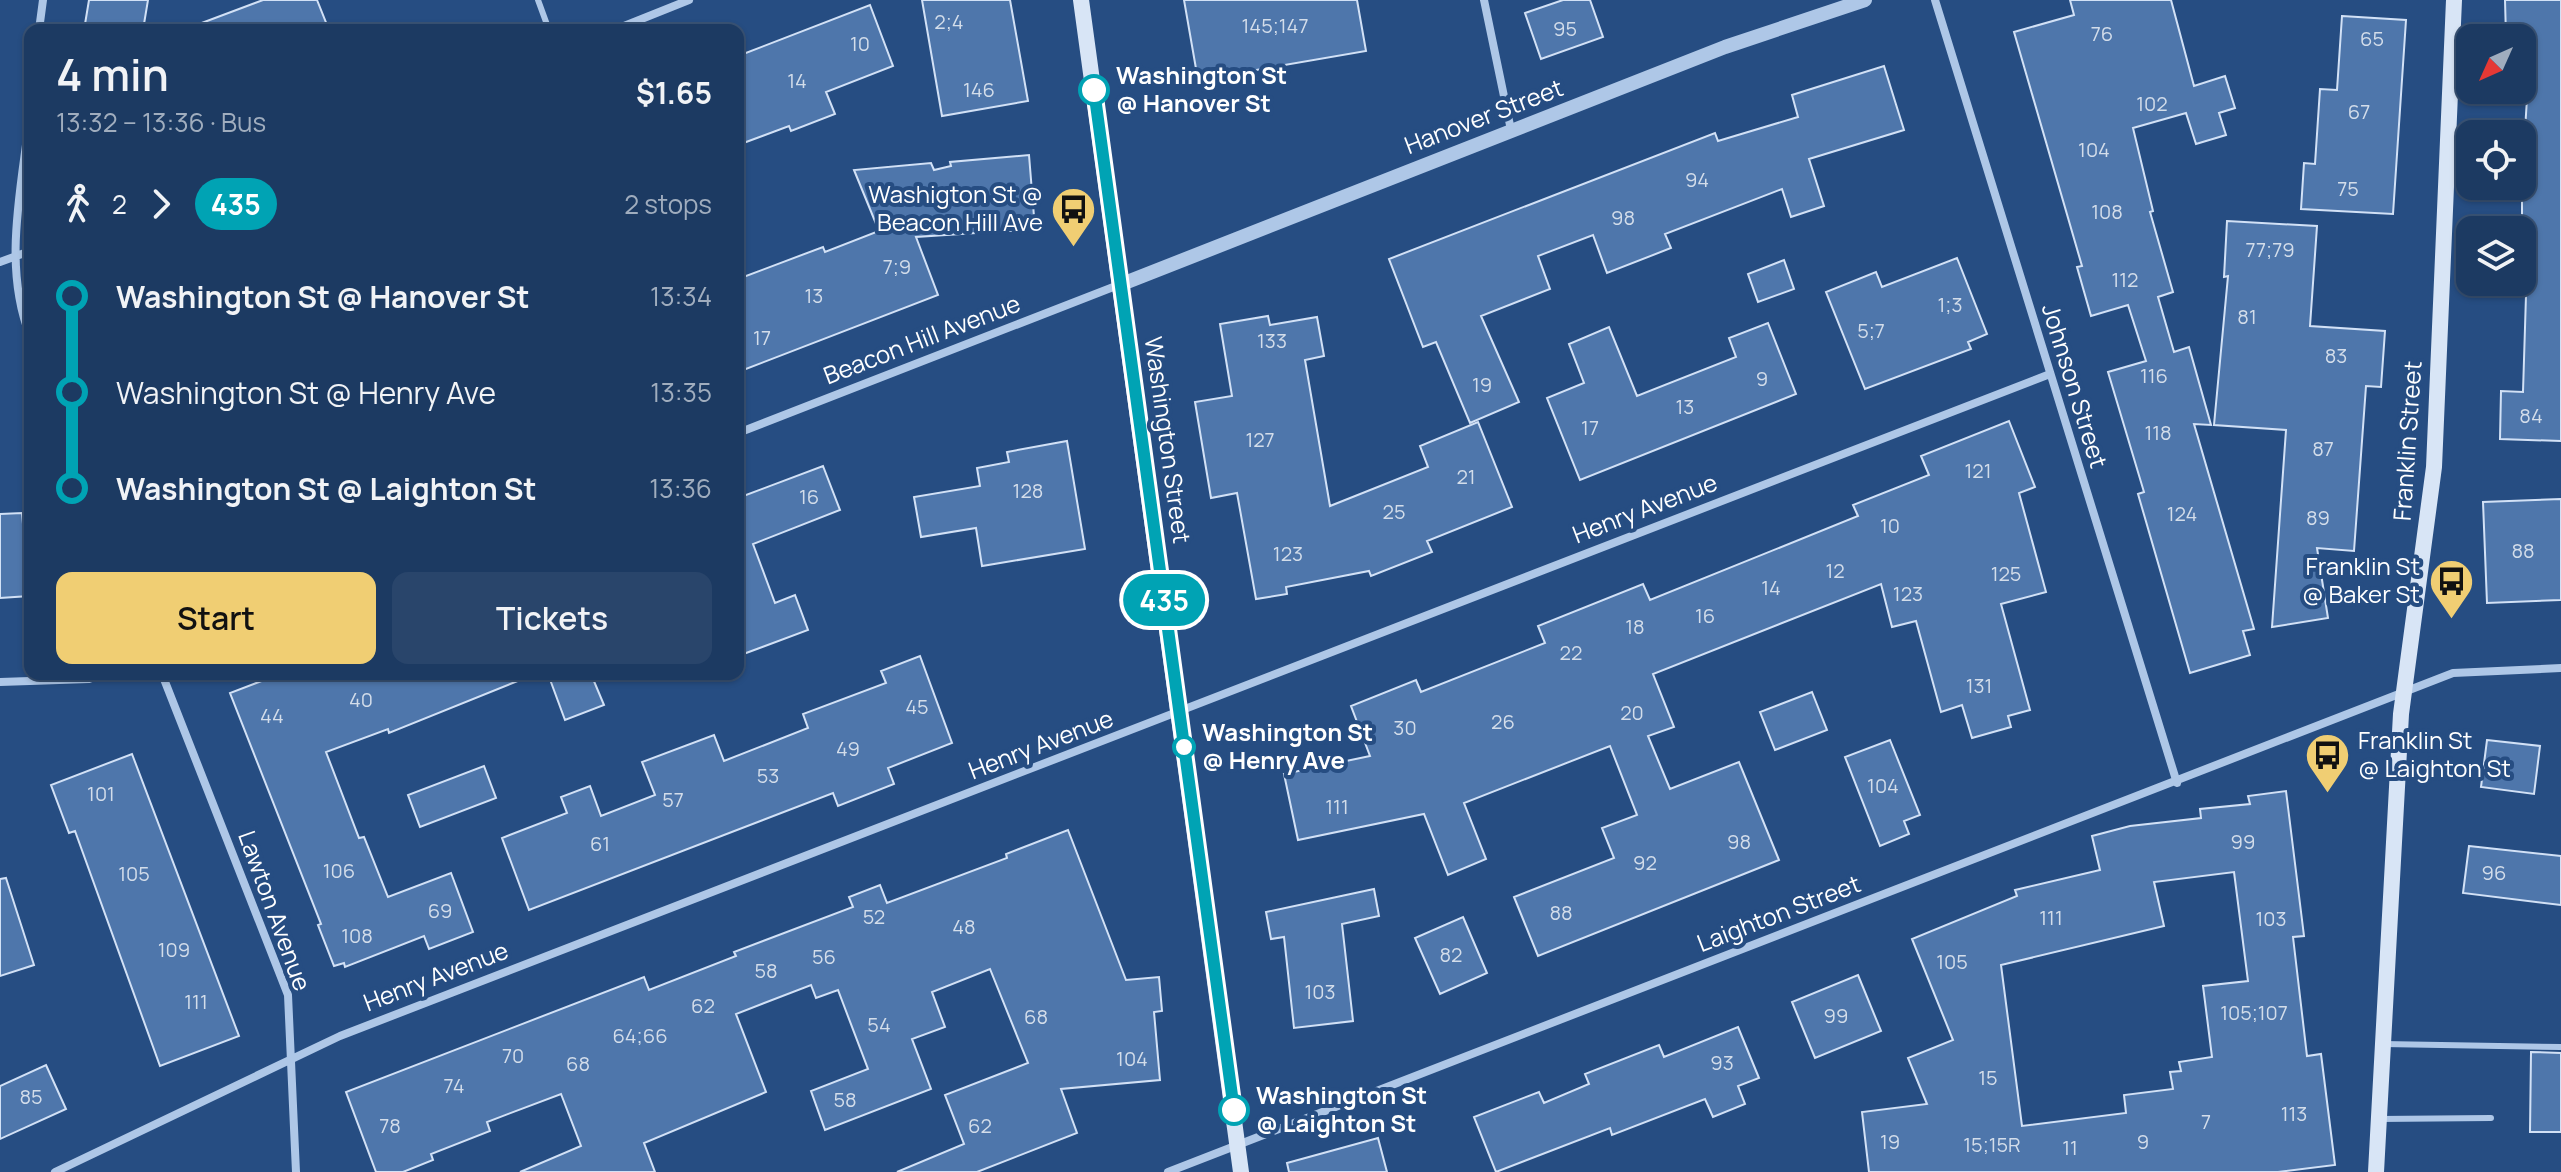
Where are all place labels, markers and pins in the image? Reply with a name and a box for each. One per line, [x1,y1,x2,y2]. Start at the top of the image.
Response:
place label: Washington St @ Hanover St [1116,58,1287,119]
marker: Washington St @ Hanover St [1079,75,1109,105]
place label: Washigton St @ Beacon Hill Ave [868,177,1043,238]
bus stop icon: Washigton St @ Beacon Hill Ave [1050,185,1098,248]
place label: Franklin St @ Baker St [2302,549,2420,610]
bus stop icon: Franklin St @ Baker St [2427,557,2475,620]
place label: Washington St @ Henry Ave [1202,715,1373,776]
place label: Franklin St @ Laighton St [2358,723,2511,784]
bus stop icon: Franklin St @ Laighton St [2303,731,2351,794]
marker: Washington St @ Henry Ave [1173,736,1195,758]
place label: Washington St @ Laighton St [1256,1078,1427,1139]
marker: Washington St @ Laighton St [1219,1095,1249,1125]

